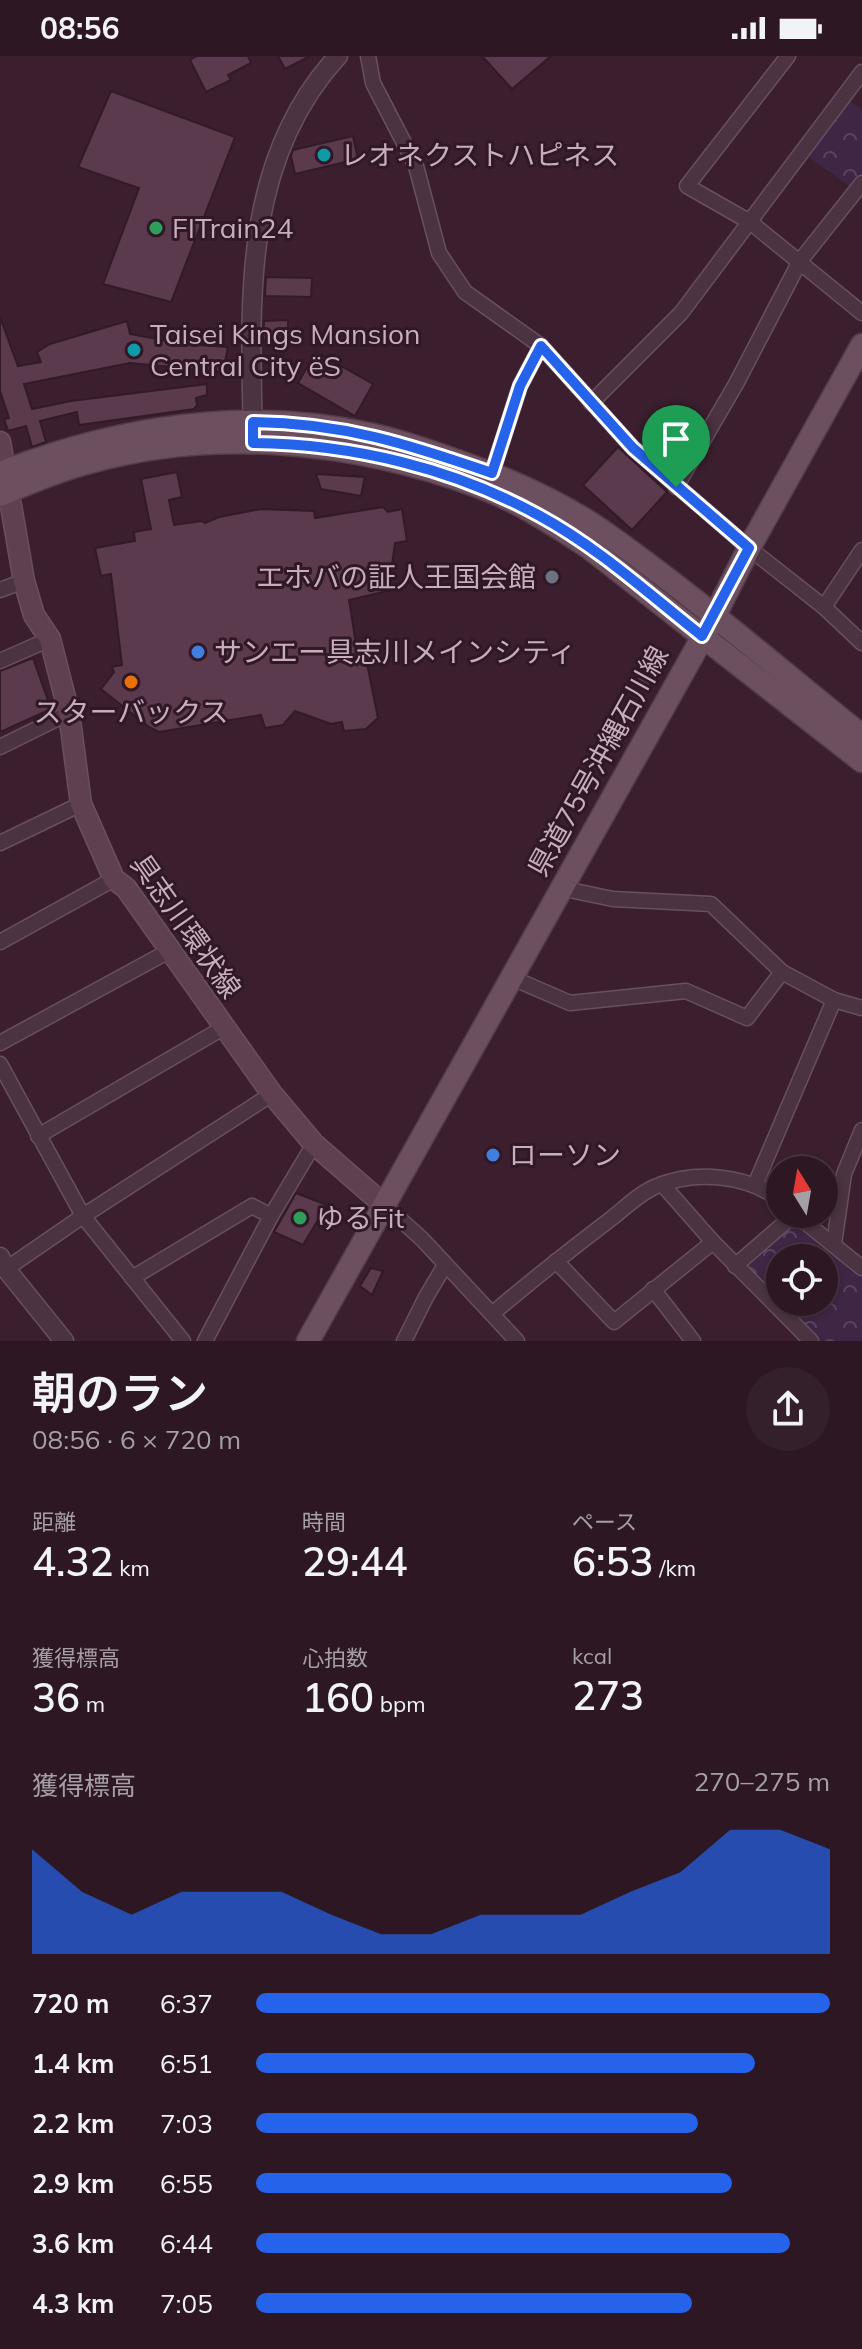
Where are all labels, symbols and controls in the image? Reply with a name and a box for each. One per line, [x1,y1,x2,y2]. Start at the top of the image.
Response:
text: 08:56 [40,9,119,47]
place label: レオネクストハピネス [340,137,619,172]
marker: レオネクストハピネス [315,146,333,164]
place label: FITrain24 [172,210,293,245]
marker: FITrain24 [147,219,165,237]
place label: Taisei Kings Mansion Central City ëS [150,316,420,383]
marker: Taisei Kings Mansion Central City ëS [125,341,143,359]
pin [642,405,710,487]
icon: arrive [654,417,698,461]
place label: エホバの証人王国会館 [256,559,536,594]
marker: エホバの証人王国会館 [543,568,561,586]
place label: サンエー具志川メインシティ [214,634,576,669]
street label: 県道75号沖縄石川線 [520,640,675,882]
marker: サンエー具志川メインシティ [189,643,207,661]
marker: スターバックス [122,673,140,691]
place label: スターバックス [34,694,228,729]
street label: 具志川環状線 [124,847,249,1005]
place label: ローソン [509,1137,621,1172]
marker: ローソン [484,1146,502,1164]
north arrow [766,1156,838,1228]
map controls [766,1156,838,1316]
place label: ゆるFit [316,1200,404,1235]
marker: ゆるFit [291,1209,309,1227]
button: locate [766,1244,838,1316]
text: 朝のラン [32,1365,208,1420]
button: share [746,1367,830,1451]
text: 08:56 · 6 × 720 m [32,1423,241,1456]
text: 距離 [32,1508,76,1536]
text: 時間 [302,1508,346,1536]
text: ペース [572,1508,637,1536]
text: 4.32 [32,1536,113,1586]
text: 29:44 [302,1536,407,1586]
text: 6:53 [572,1536,653,1586]
text: km [113,1554,150,1582]
text: /km [653,1554,696,1582]
text: kcal [572,1642,612,1670]
text: 獲得標高 [32,1644,120,1672]
text: 心拍数 [302,1644,368,1672]
text: 273 [572,1670,644,1720]
text: 36 [32,1672,80,1722]
text: 160 [302,1672,374,1722]
text: m [80,1690,105,1718]
text: bpm [374,1690,425,1718]
text: 270–275 m [694,1765,830,1798]
text: 獲得標高 [32,1769,136,1802]
text: 720 m [32,1987,109,2020]
text: 6:37 [160,1987,213,2020]
text: 1.4 km [32,2047,115,2080]
text: 6:51 [160,2047,213,2080]
text: 2.2 km [32,2107,115,2140]
text: 7:03 [160,2107,213,2140]
text: 2.9 km [32,2167,115,2200]
text: 6:55 [160,2167,213,2200]
text: 3.6 km [32,2227,115,2260]
text: 6:44 [160,2227,213,2260]
text: 4.3 km [32,2287,115,2320]
text: 7:05 [160,2287,213,2320]

